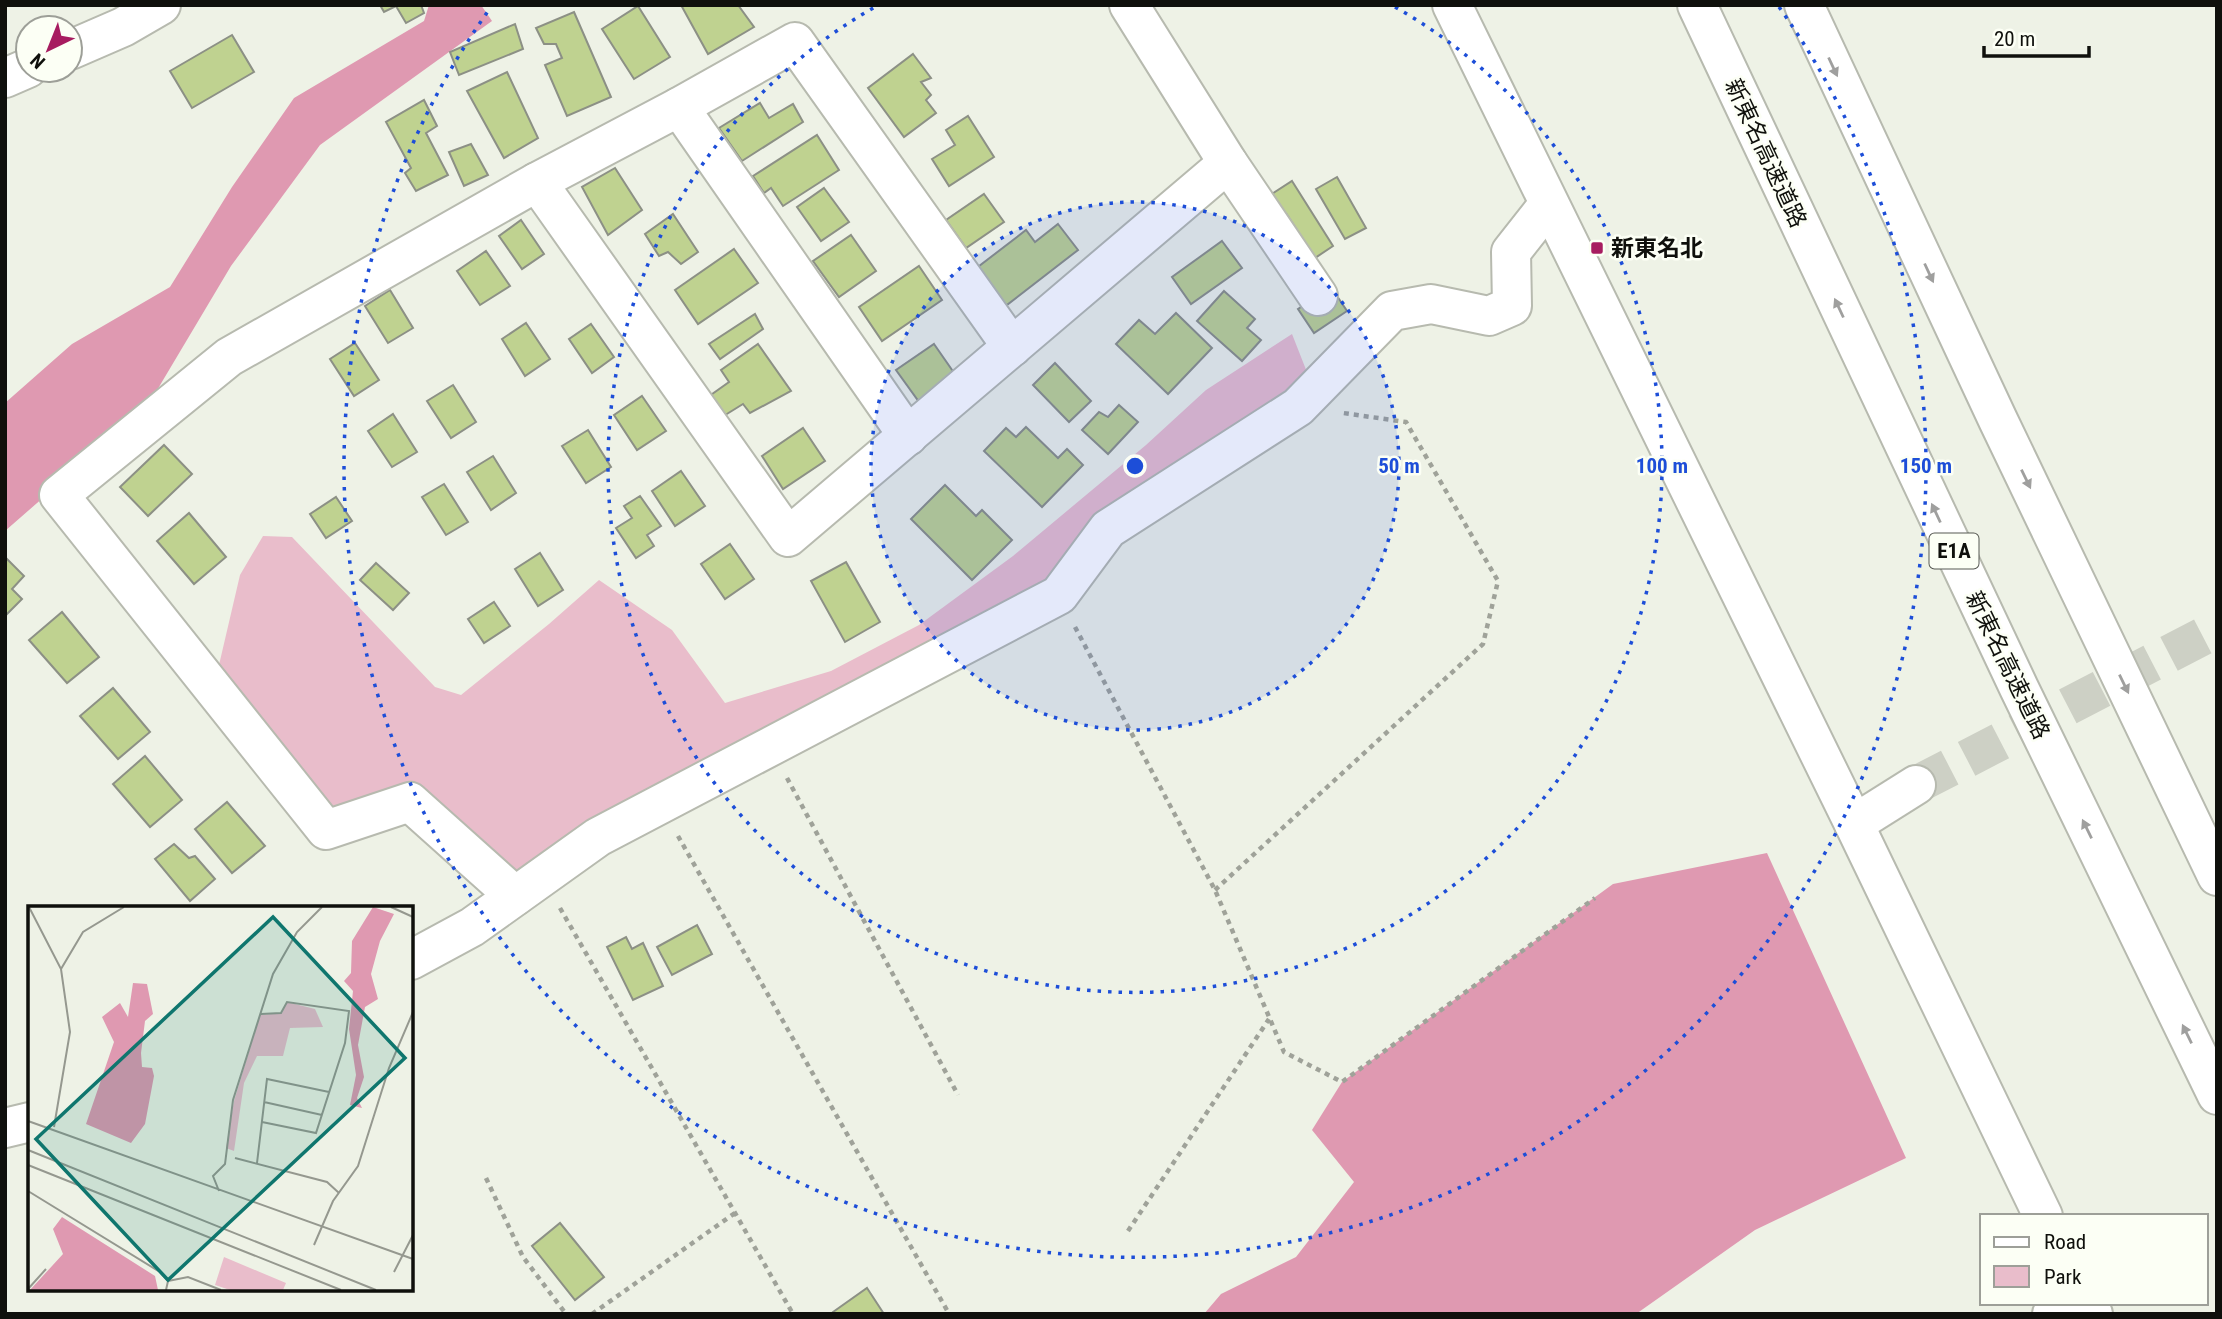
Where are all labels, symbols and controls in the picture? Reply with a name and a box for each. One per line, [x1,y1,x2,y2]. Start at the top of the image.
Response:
north arrow [14,14,84,84]
scale bar [1984,14,2089,58]
text: 20 m [1994,27,2035,51]
text: N [26,49,50,73]
one-way arrow [1827,57,1839,77]
street label: 新東名高速道路 [1719,75,1812,232]
place label: 新東名北 [1611,235,1703,262]
marker: 新東名北 [1589,240,1605,256]
one-way arrow [1923,263,1935,283]
one-way arrow [1833,298,1844,318]
centre of rings [1123,454,1147,478]
text: 50 m [1378,454,1420,478]
text: 100 m [1636,454,1688,478]
text: 150 m [1900,454,1952,478]
one-way arrow [2020,469,2032,489]
one-way arrow [1930,503,1941,524]
road number: E1A [1930,534,1979,568]
street label: 新東名高速道路 [1960,587,2055,743]
one-way arrow [2119,674,2130,694]
one-way arrow [2082,819,2093,839]
inset map [28,906,413,1291]
one-way arrow [2181,1024,2193,1044]
legend [1980,1214,2208,1305]
text: Road [2044,1230,2086,1254]
text: Park [2044,1265,2082,1289]

